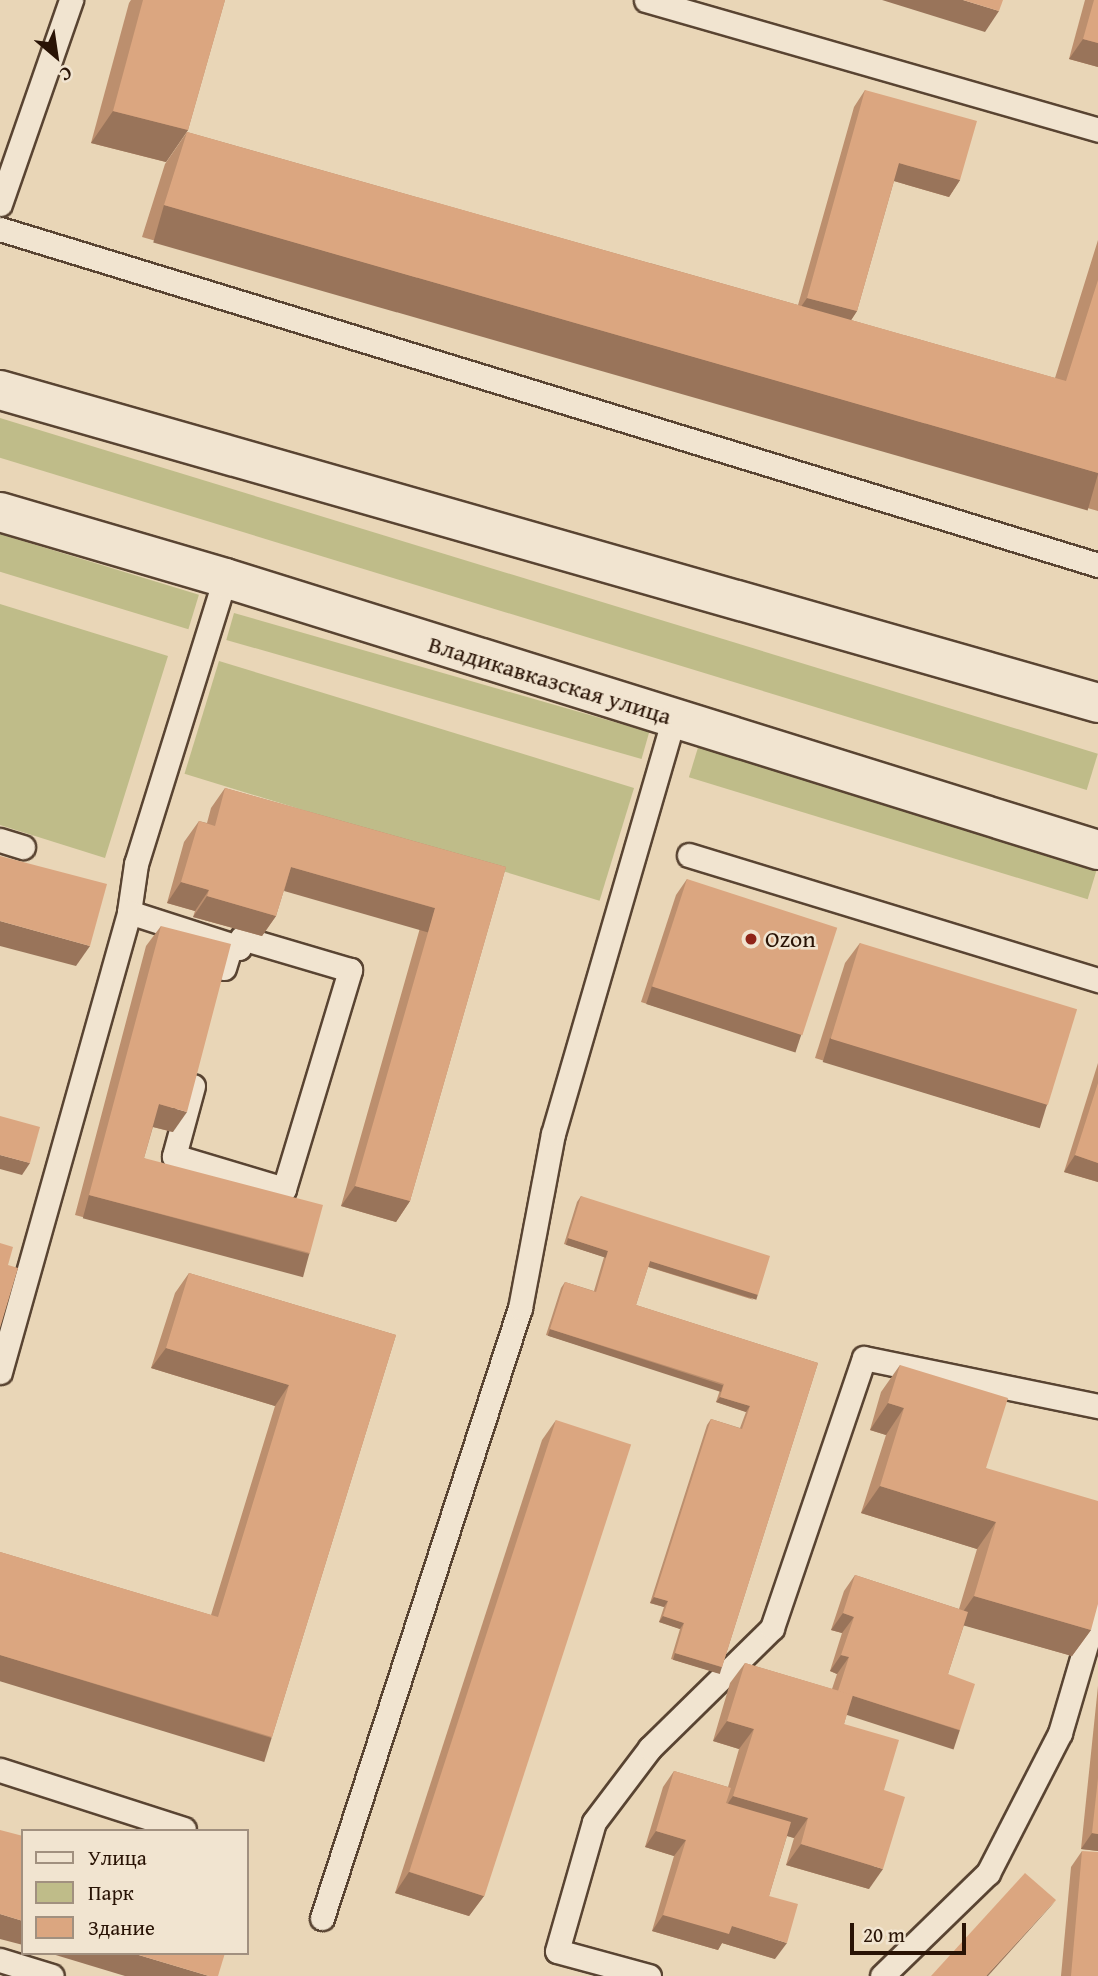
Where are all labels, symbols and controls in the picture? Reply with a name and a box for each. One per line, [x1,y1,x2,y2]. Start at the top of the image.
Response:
north arrow [21,21,91,91]
text: С [55,60,78,89]
street label: Владикавказская улица [425,629,675,731]
place label: Ozon [765,925,816,953]
marker: Ozon [743,931,759,947]
legend [21,1829,248,1955]
text: Улица [88,1842,147,1873]
text: Парк [88,1877,134,1908]
scale bar [853,1910,968,1954]
text: Здание [88,1912,155,1943]
text: 20 m [863,1919,905,1950]

